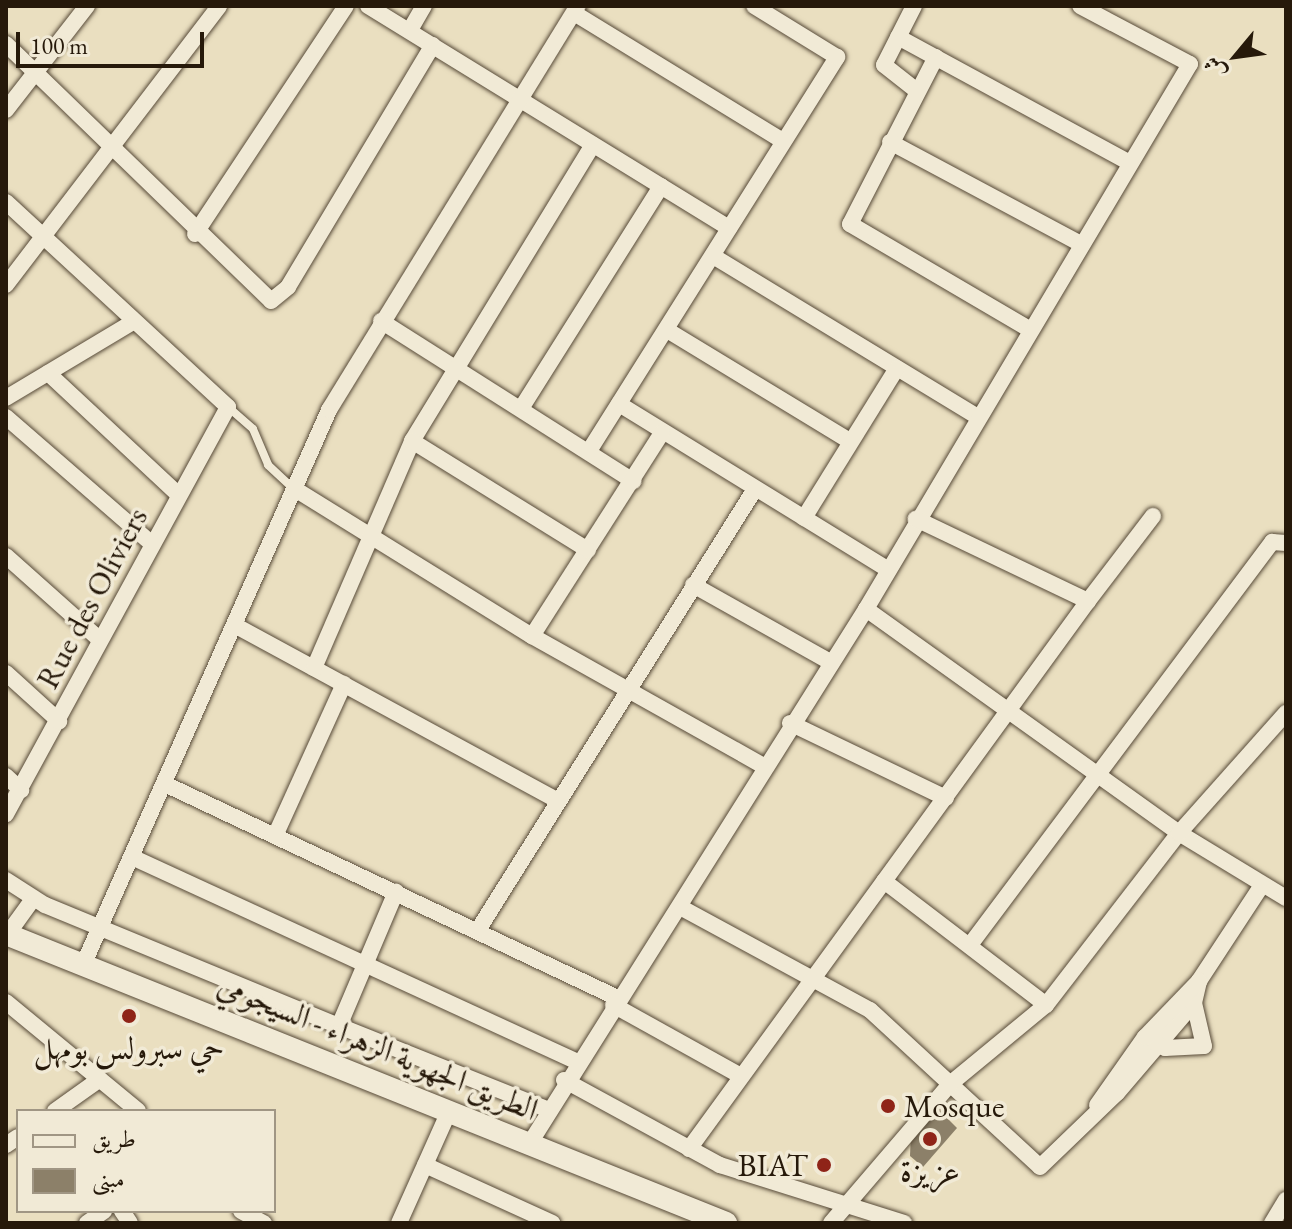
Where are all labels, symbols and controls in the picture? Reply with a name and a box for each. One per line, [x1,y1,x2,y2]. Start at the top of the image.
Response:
scale bar [20,16,208,66]
north arrow [1196,16,1276,96]
text: 100 m [30,30,88,61]
text: ش [1197,51,1233,84]
street label: Rue des Oliviers [28,501,156,695]
street label: الطريق الجهوية الزهراء - السيجومي [212,965,544,1129]
marker: حي سبرولس بومهل [120,1007,138,1025]
place label: حي سبرولس بومهل [33,1029,225,1067]
place label: Mosque [904,1087,1004,1125]
marker: Mosque [879,1097,897,1115]
legend [16,1109,276,1213]
text: طريق [92,1123,136,1154]
marker: عزيزة [921,1130,939,1148]
place label: BIAT [738,1146,808,1184]
place label: عزيزة [900,1152,960,1190]
marker: BIAT [815,1156,833,1174]
text: مبنى [92,1163,125,1194]

